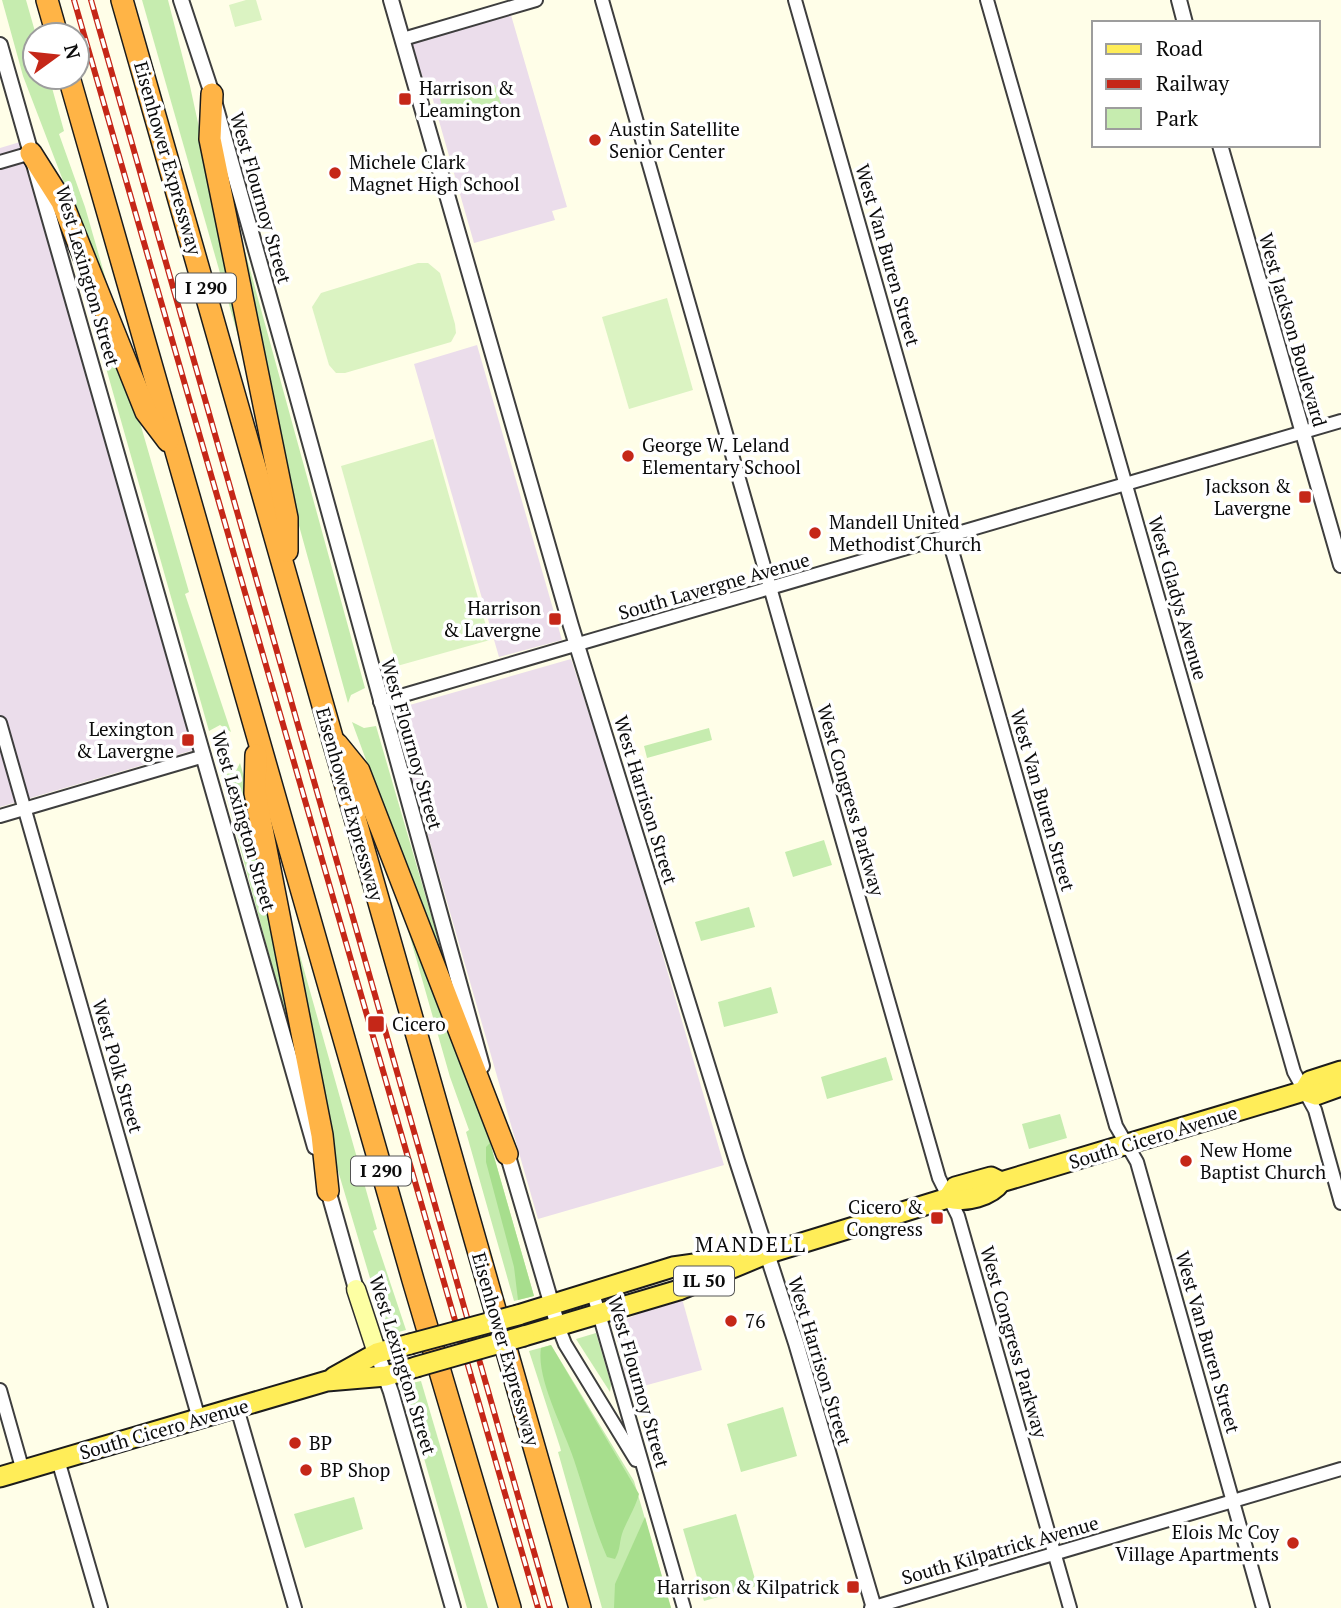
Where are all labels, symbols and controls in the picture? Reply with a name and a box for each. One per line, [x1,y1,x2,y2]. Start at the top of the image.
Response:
north arrow [21,21,91,91]
legend [1092,21,1320,147]
text: Road [1156,34,1203,62]
text: N [59,41,87,62]
street label: Eisenhower Expressway [129,58,208,258]
text: Railway [1156,69,1230,97]
place label: Harrison & Leamington [419,75,521,122]
marker: Harrison & Leamington [397,91,413,107]
text: Park [1156,104,1198,132]
street label: West Flournoy Street [225,109,298,286]
place label: Austin Satellite Senior Center [609,116,740,163]
marker: Austin Satellite Senior Center [587,132,603,148]
place label: Michele Clark Magnet High School [349,149,520,196]
street label: West Van Buren Street [850,161,926,349]
marker: Michele Clark Magnet High School [327,165,343,181]
street label: West Lexington Street [51,183,126,369]
street label: West Jackson Boulevard [1254,230,1333,430]
road number: I 290 [176,274,236,302]
place label: George W. Leland Elementary School [642,432,801,479]
marker: George W. Leland Elementary School [620,448,636,464]
place label: Jackson & Lavergne [1205,473,1291,520]
marker: Jackson & Lavergne [1297,489,1313,505]
place label: Mandell United Methodist Church [829,509,982,556]
street label: West Gladys Avenue [1143,513,1214,683]
marker: Mandell United Methodist Church [807,525,823,541]
street label: South Lavergne Avenue [615,546,812,625]
place label: Harrison & Lavergne [443,595,541,642]
marker: Harrison & Lavergne [547,611,563,627]
street label: West Flournoy Street [376,655,449,832]
street label: West Congress Parkway [812,701,891,899]
street label: Eisenhower Expressway [311,704,390,904]
street label: West Van Buren Street [1005,706,1081,894]
street label: West Harrison Street [609,713,684,887]
place label: Lexington & Lavergne [76,716,174,763]
street label: West Lexington Street [207,728,282,914]
marker: Lexington & Lavergne [180,732,196,748]
street label: West Polk Street [87,996,150,1136]
place label: Cicero [392,1011,446,1036]
marker: Cicero [366,1014,386,1034]
street label: South Cicero Avenue [1066,1099,1240,1174]
place label: New Home Baptist Church [1200,1137,1326,1184]
marker: New Home Baptist Church [1178,1153,1194,1169]
road number: I 290 [351,1156,411,1186]
place label: Cicero & Congress [846,1194,923,1241]
marker: Cicero & Congress [929,1210,945,1226]
district label: MANDELL [695,1230,807,1258]
street label: West Congress Parkway [975,1243,1054,1441]
street label: West Van Buren Street [1170,1248,1246,1436]
street label: Eisenhower Expressway [467,1249,546,1449]
road number: IL 50 [674,1266,734,1296]
street label: West Lexington Street [364,1272,443,1458]
street label: West Harrison Street [783,1274,858,1448]
street label: West Flournoy Street [603,1293,676,1470]
place label: 76 [745,1308,765,1333]
marker: 76 [723,1313,739,1329]
street label: South Cicero Avenue [76,1392,251,1465]
place label: BP [309,1430,332,1455]
marker: BP [287,1435,303,1451]
place label: BP Shop [320,1457,390,1482]
marker: BP Shop [298,1462,314,1478]
street label: South Kilpatrick Avenue [899,1509,1101,1590]
place label: Elois Mc Coy Village Apartments [1115,1519,1279,1566]
marker: Elois Mc Coy Village Apartments [1285,1535,1301,1551]
place label: Harrison & Kilpatrick [657,1574,839,1599]
marker: Harrison & Kilpatrick [845,1579,861,1595]

